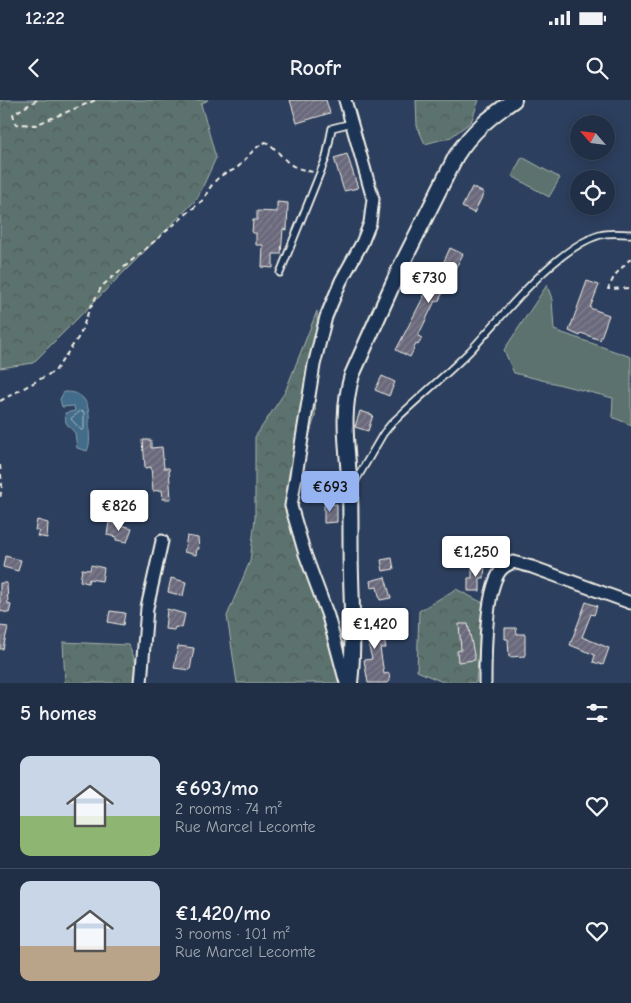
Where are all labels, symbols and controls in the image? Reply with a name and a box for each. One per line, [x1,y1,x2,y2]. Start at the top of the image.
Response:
text: 12:22 [25,7,65,29]
icon: back [20,54,48,82]
icon: search [583,54,611,82]
text: Roofr [290,55,341,81]
north arrow [570,115,615,160]
map controls [570,115,615,215]
button: locate [570,170,615,215]
pin: €730 [399,262,459,304]
text: €730 [411,269,447,287]
pin: €693 [300,470,360,513]
text: €693 [312,478,348,496]
pin: €826 [89,490,149,532]
text: €826 [101,497,137,515]
pin: €1,250 [435,536,517,578]
text: €1,250 [453,543,499,561]
pin: €1,420 [334,608,416,650]
text: €1,420 [353,615,398,633]
icon: filters [583,699,611,727]
text: 5 homes [20,701,97,725]
icon: home [60,776,120,836]
text: €693/mo [175,776,259,800]
icon: heart [583,792,611,820]
text: 2 rooms · 74 m² [175,800,282,818]
text: Rue Marcel Lecomte [175,818,315,836]
icon: home [60,901,120,961]
text: €1,420/mo [175,901,271,925]
icon: heart [583,917,611,945]
text: 3 rooms · 101 m² [175,925,290,943]
text: Rue Marcel Lecomte [175,943,315,961]

